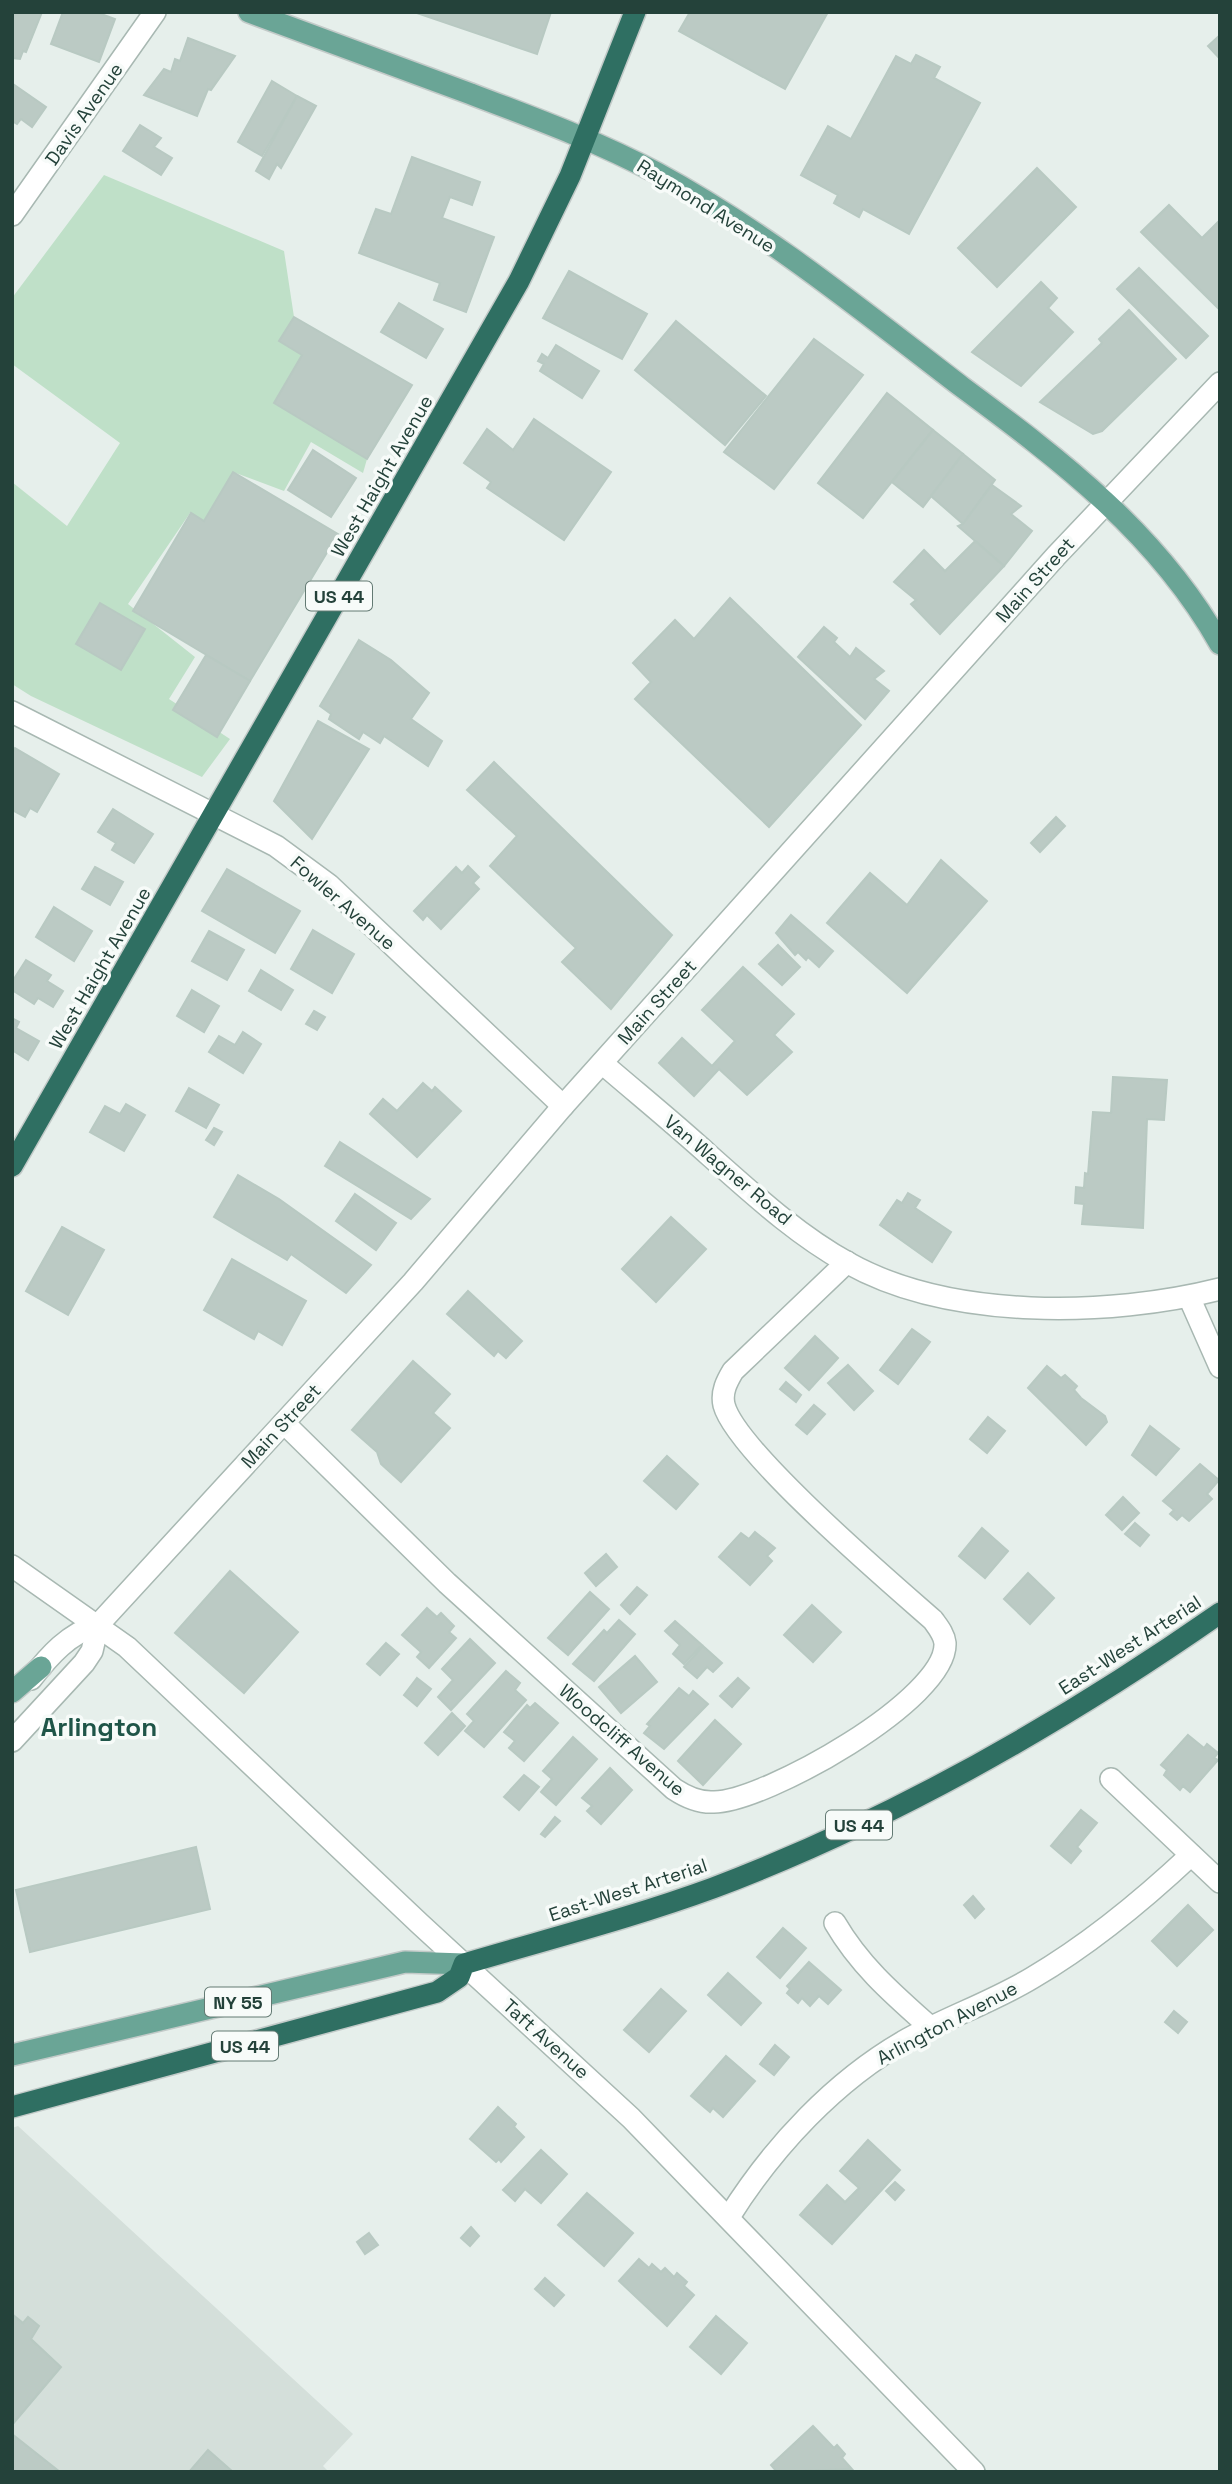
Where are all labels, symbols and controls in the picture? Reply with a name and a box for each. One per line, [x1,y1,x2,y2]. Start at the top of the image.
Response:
street label: Davis Avenue [39,58,129,170]
street label: Raymond Avenue [632,154,780,258]
street label: West Haight Avenue [325,390,439,562]
street label: Main Street [990,532,1080,628]
road number: US 44 [306,582,372,610]
street label: Fowler Avenue [285,850,401,956]
street label: West Haight Avenue [43,882,157,1054]
street label: Main Street [612,954,702,1050]
street label: Van Wagner Road [659,1109,797,1231]
street label: Main Street [236,1378,326,1474]
street label: East-West Arterial [1054,1590,1206,1700]
street label: Woodcliff Avenue [554,1678,690,1802]
district label: Arlington [41,1710,157,1744]
road number: US 44 [826,1811,892,1840]
street label: East-West Arterial [546,1853,710,1927]
street label: Arlington Avenue [872,1975,1022,2071]
road number: NY 55 [205,1988,271,2016]
street label: Taft Avenue [497,1993,595,2085]
road number: US 44 [212,2032,278,2060]

